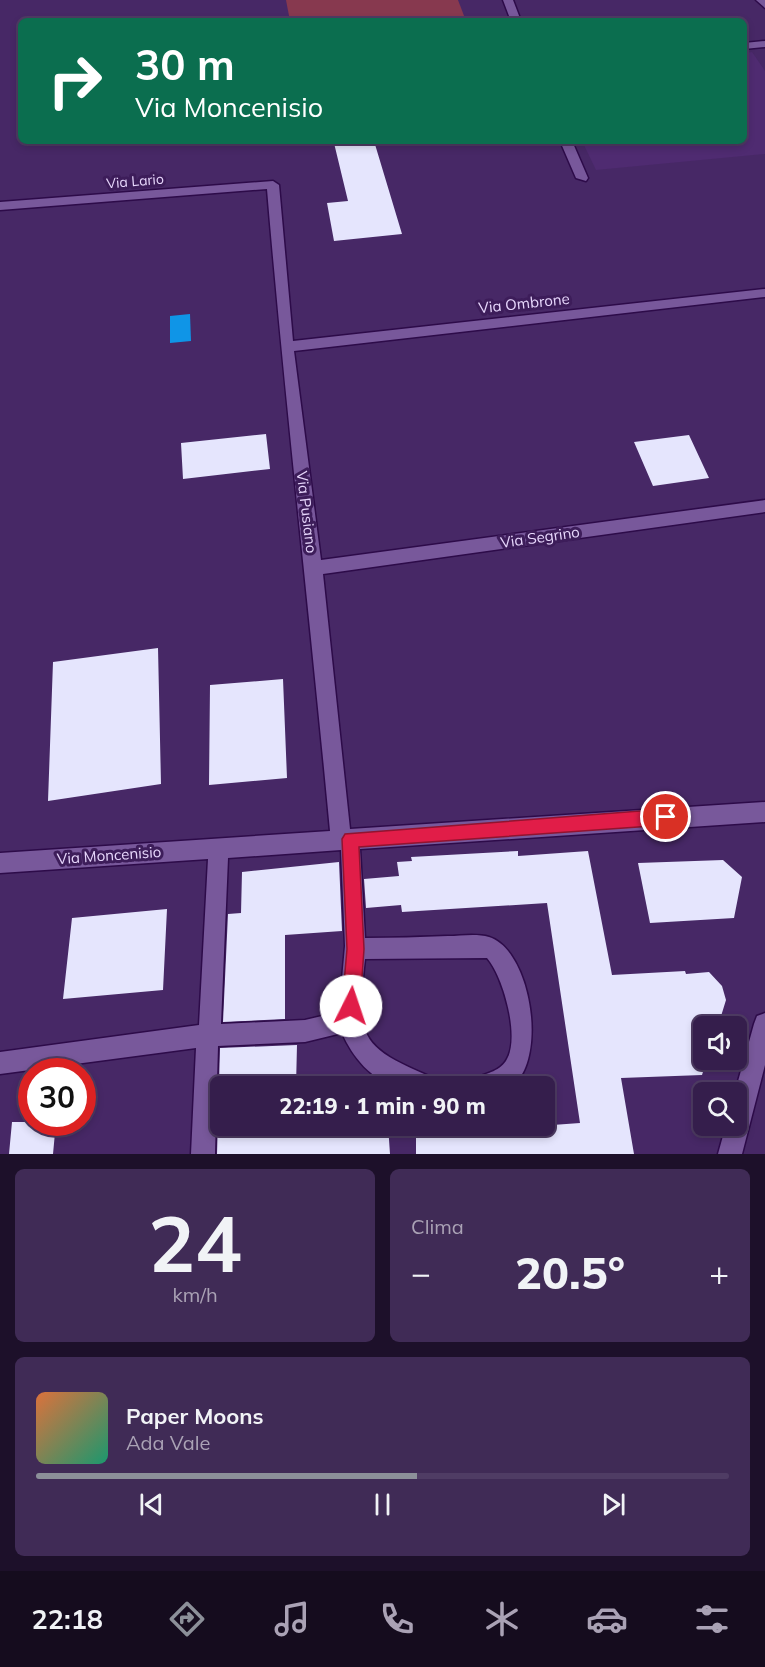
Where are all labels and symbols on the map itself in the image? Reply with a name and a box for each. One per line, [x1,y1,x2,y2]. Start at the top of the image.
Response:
street label: Via Lario [106,170,164,192]
street label: Via Ombrone [477,289,571,317]
street label: Via Pusiano [293,470,321,554]
street label: Via Segrino [499,522,581,552]
pin [640,791,691,842]
street label: Via Moncenisio [56,842,162,868]
position arrow [319,974,383,1038]
speed limit sign: 30 [18,1058,96,1136]

